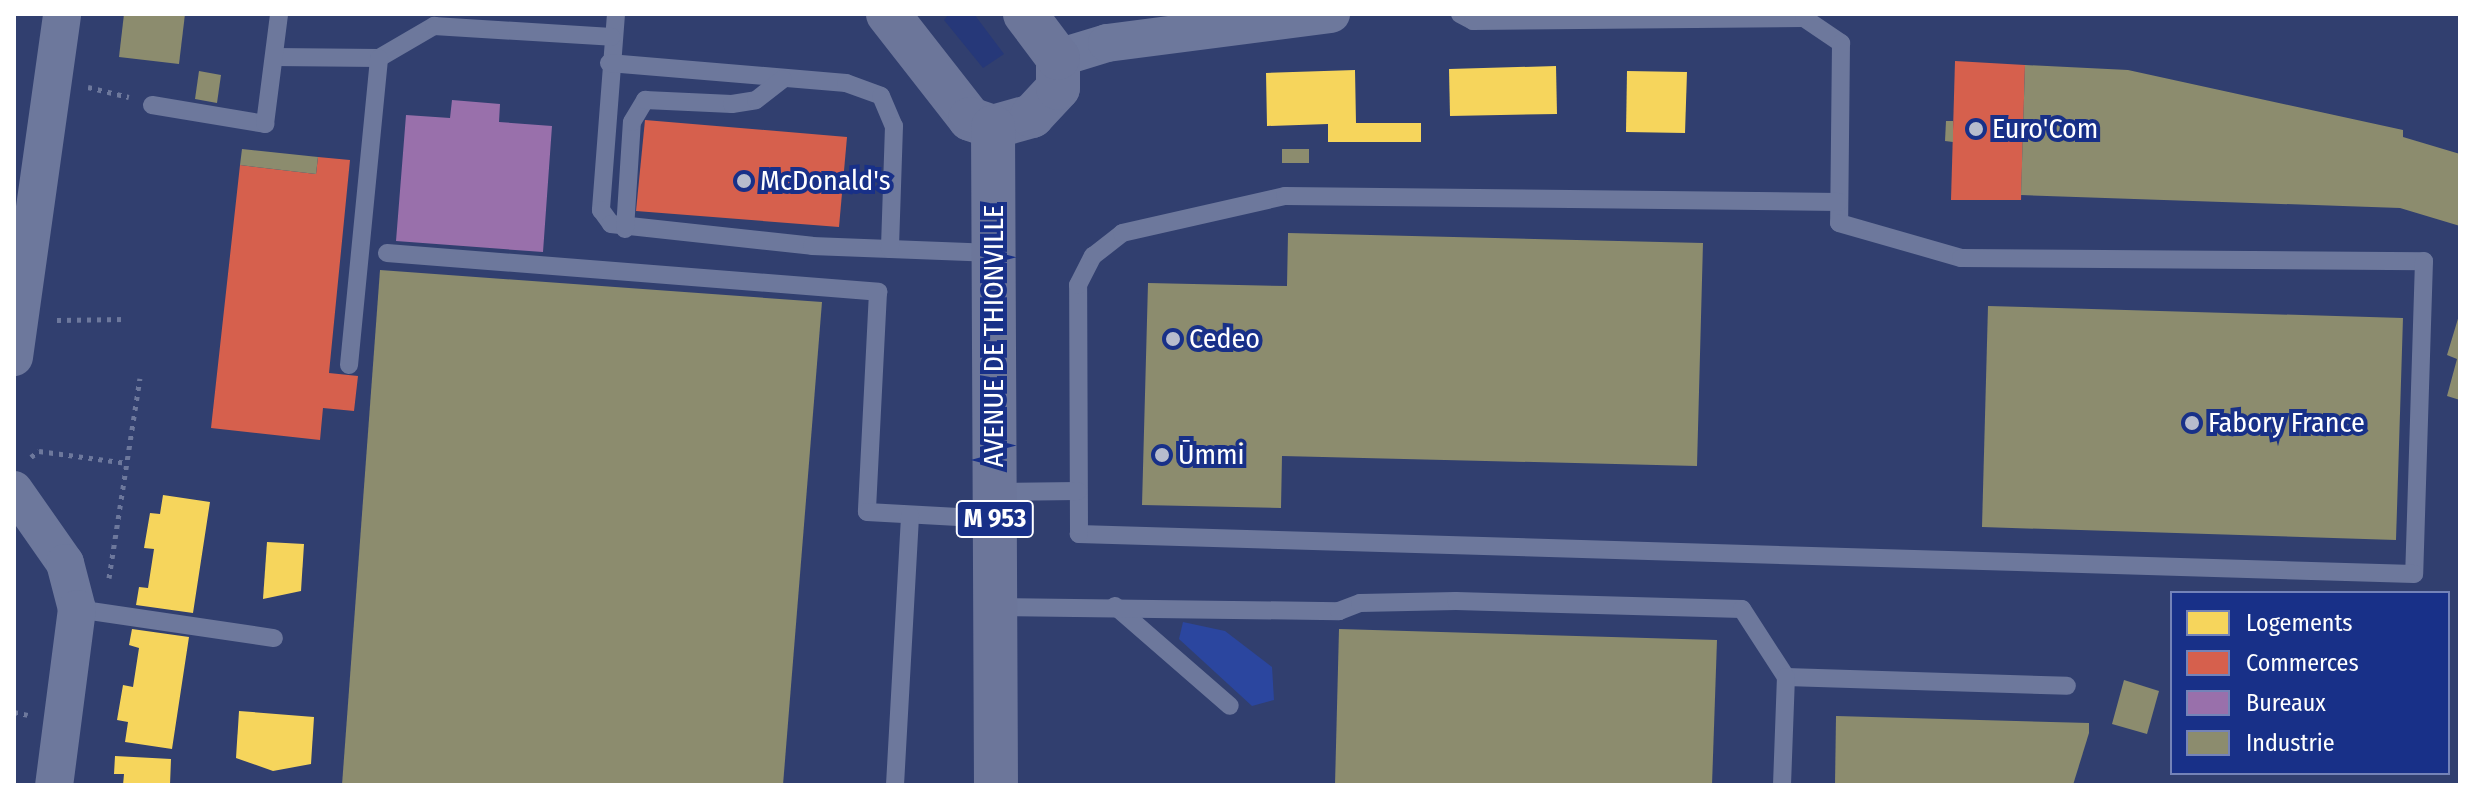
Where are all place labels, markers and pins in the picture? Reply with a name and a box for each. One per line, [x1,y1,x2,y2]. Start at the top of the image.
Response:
place label: Euro'Com [1992,112,2098,146]
marker: Euro'Com [1967,120,1985,138]
place label: McDonald's [760,164,891,198]
marker: McDonald's [735,172,753,190]
place label: Cedeo [1189,322,1260,356]
marker: Cedeo [1164,330,1182,348]
place label: Fabory France [2208,406,2365,440]
marker: Fabory France [2183,414,2201,432]
place label: Ūmmi [1178,438,1245,472]
marker: Ūmmi [1153,446,1171,464]

